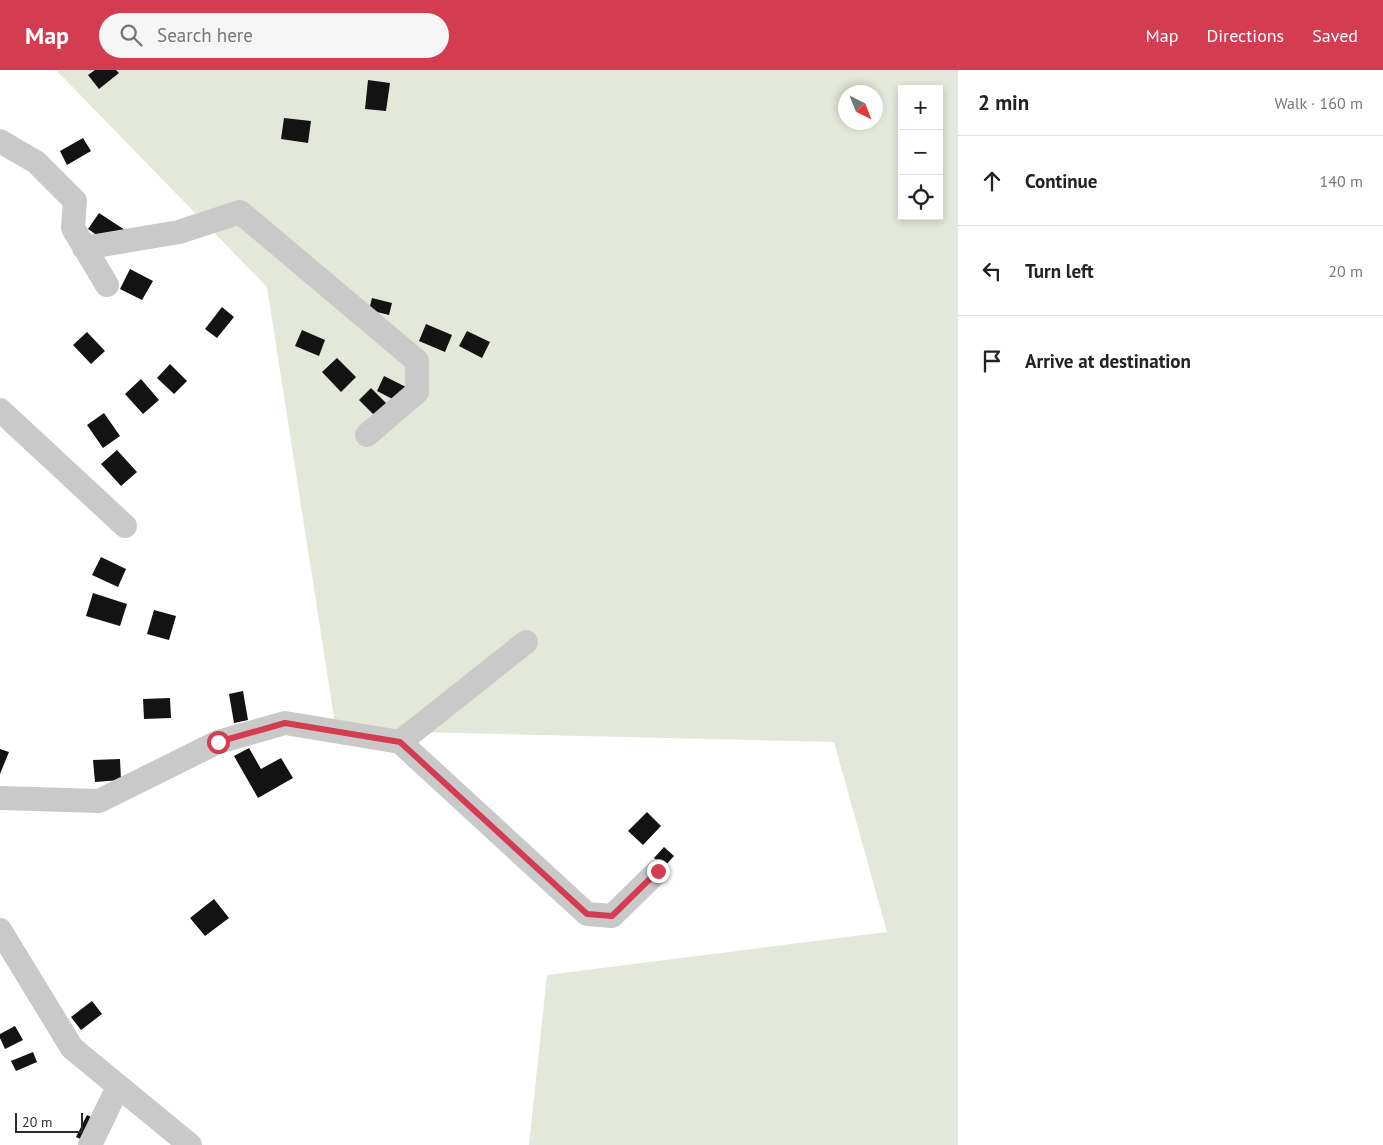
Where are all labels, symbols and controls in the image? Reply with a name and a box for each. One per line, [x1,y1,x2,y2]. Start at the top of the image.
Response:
search box [99,13,449,58]
text: Map [25,20,69,51]
icon: search [117,21,145,49]
text: Search here [157,23,253,47]
text: Map [1146,24,1178,47]
text: Directions [1206,24,1284,47]
text: Saved [1312,24,1358,47]
north arrow [838,85,883,130]
map controls [898,85,943,220]
button: + [898,85,943,130]
text: 2 min [978,89,1029,116]
text: Walk · 160 m [1274,93,1363,113]
button: − [898,130,943,175]
icon: ahead [978,167,1006,195]
text: Continue [1025,169,1097,193]
text: 140 m [1320,171,1363,191]
button: locate [898,175,943,220]
icon: left [978,257,1006,285]
text: Turn left [1025,259,1094,283]
text: 20 m [1328,261,1363,281]
icon: arrive [978,347,1006,375]
text: Arrive at destination [1025,349,1191,373]
route start [207,731,230,754]
route end [647,860,670,883]
scale bar [15,1110,82,1133]
text: 20 m [22,1113,52,1131]

